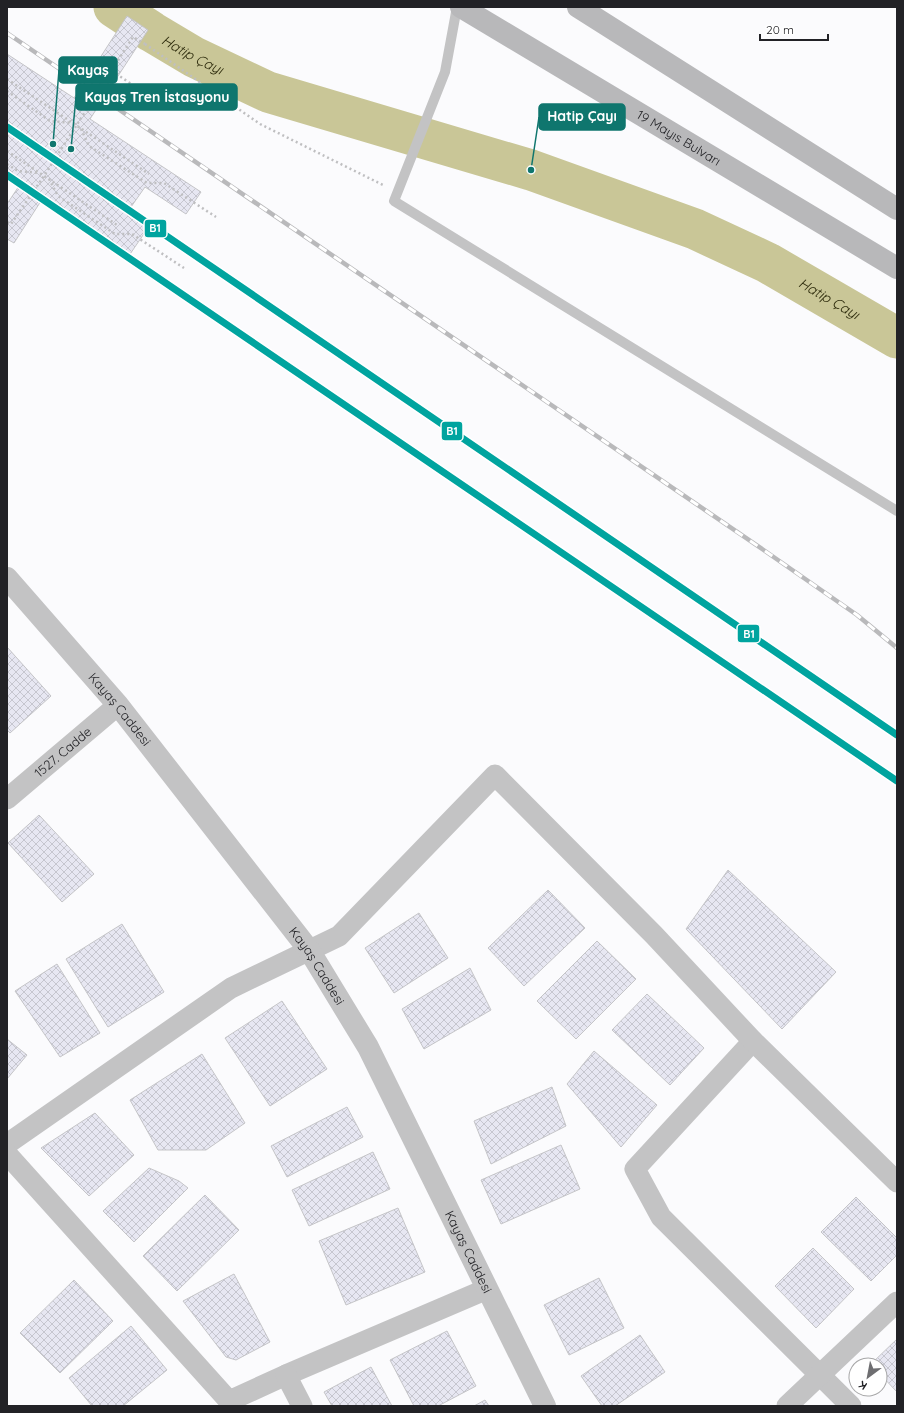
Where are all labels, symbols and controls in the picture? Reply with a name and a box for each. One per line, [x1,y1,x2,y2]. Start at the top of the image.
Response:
scale bar [760,16,828,42]
text: 20 m [766,22,794,37]
water label: Hatip Çayı [158,31,227,79]
callout: Kayaş [59,57,117,83]
text: Kayaş [67,61,109,79]
callout: Kayaş Tren İstasyonu [76,84,237,110]
text: Kayaş Tren İstasyonu [84,88,230,106]
callout: Hatip Çayı [539,104,625,130]
street label: 19 Mayıs Bulvarı [634,106,724,169]
text: Hatip Çayı [547,107,617,125]
line badge: B1 [144,219,167,238]
text: B1 [149,221,161,235]
water label: Hatip Çayı [795,274,864,324]
line badge: B1 [441,421,463,441]
text: B1 [446,424,458,438]
line badge: B1 [737,624,760,643]
text: B1 [743,627,755,641]
street label: Kayaş Caddesi [85,669,155,749]
street label: 1527. Cadde [31,723,95,781]
street label: Kayaş Caddesi [286,924,348,1008]
street label: Kayaş Caddesi [442,1208,496,1296]
north arrow [848,1357,888,1397]
text: K [856,1378,869,1393]

